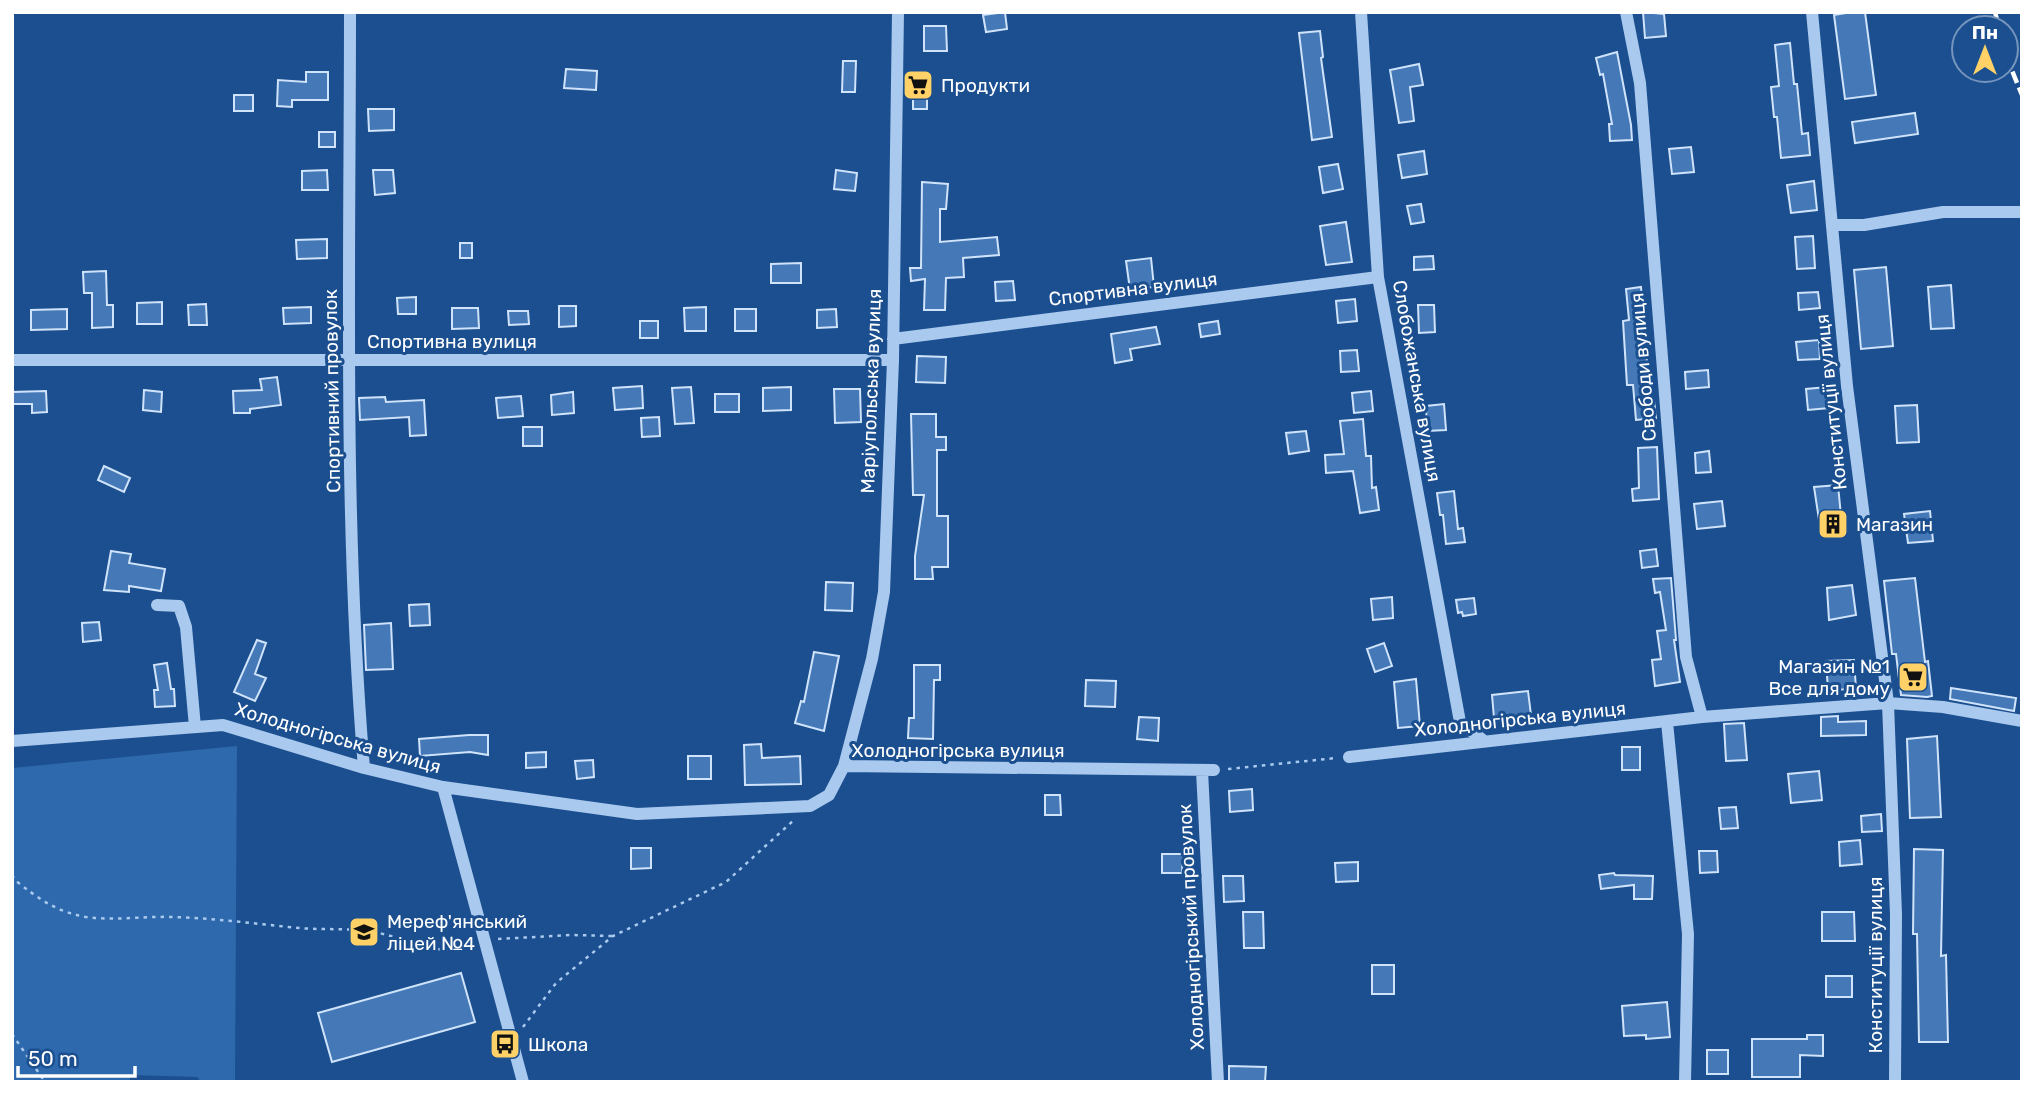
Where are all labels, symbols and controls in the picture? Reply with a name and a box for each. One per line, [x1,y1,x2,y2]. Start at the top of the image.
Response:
north arrow [1950,14,2020,84]
text: Пн [1972,21,1998,44]
supermarket icon: Продукти [901,68,935,102]
place label: Продукти [941,74,1030,97]
street label: Спортивна вулиця [1047,267,1219,311]
street label: Слобожанська вулиця [1388,278,1446,484]
street label: Маріупольська вулиця [856,288,886,494]
street label: Спортивний провулок [319,289,345,493]
street label: Свободи вулиця [1625,292,1661,442]
street label: Конституції вулиця [1810,313,1852,491]
street label: Спортивна вулиця [367,330,537,353]
building icon: Магазин [1816,507,1850,541]
place label: Магазин [1856,513,1933,536]
place label: Магазин №1 Все для дому [1768,655,1890,700]
supermarket icon: Магазин №1 Все для дому [1896,660,1930,694]
street label: Холодногірська вулиця [1413,696,1627,742]
street label: Холодногірська вулиця [232,698,444,778]
street label: Холодногірська вулиця [851,739,1065,762]
street label: Холодногірський провулок [1173,803,1209,1051]
street label: Конституції вулиця [1864,877,1887,1053]
place label: Мереф'янський ліцей №4 [387,910,527,955]
school or university icon: Мереф'янський ліцей №4 [347,915,381,949]
bus stop icon: Школа [488,1027,522,1061]
place label: Школа [528,1033,588,1056]
scale bar [18,1034,135,1078]
text: 50 m [28,1046,78,1071]

